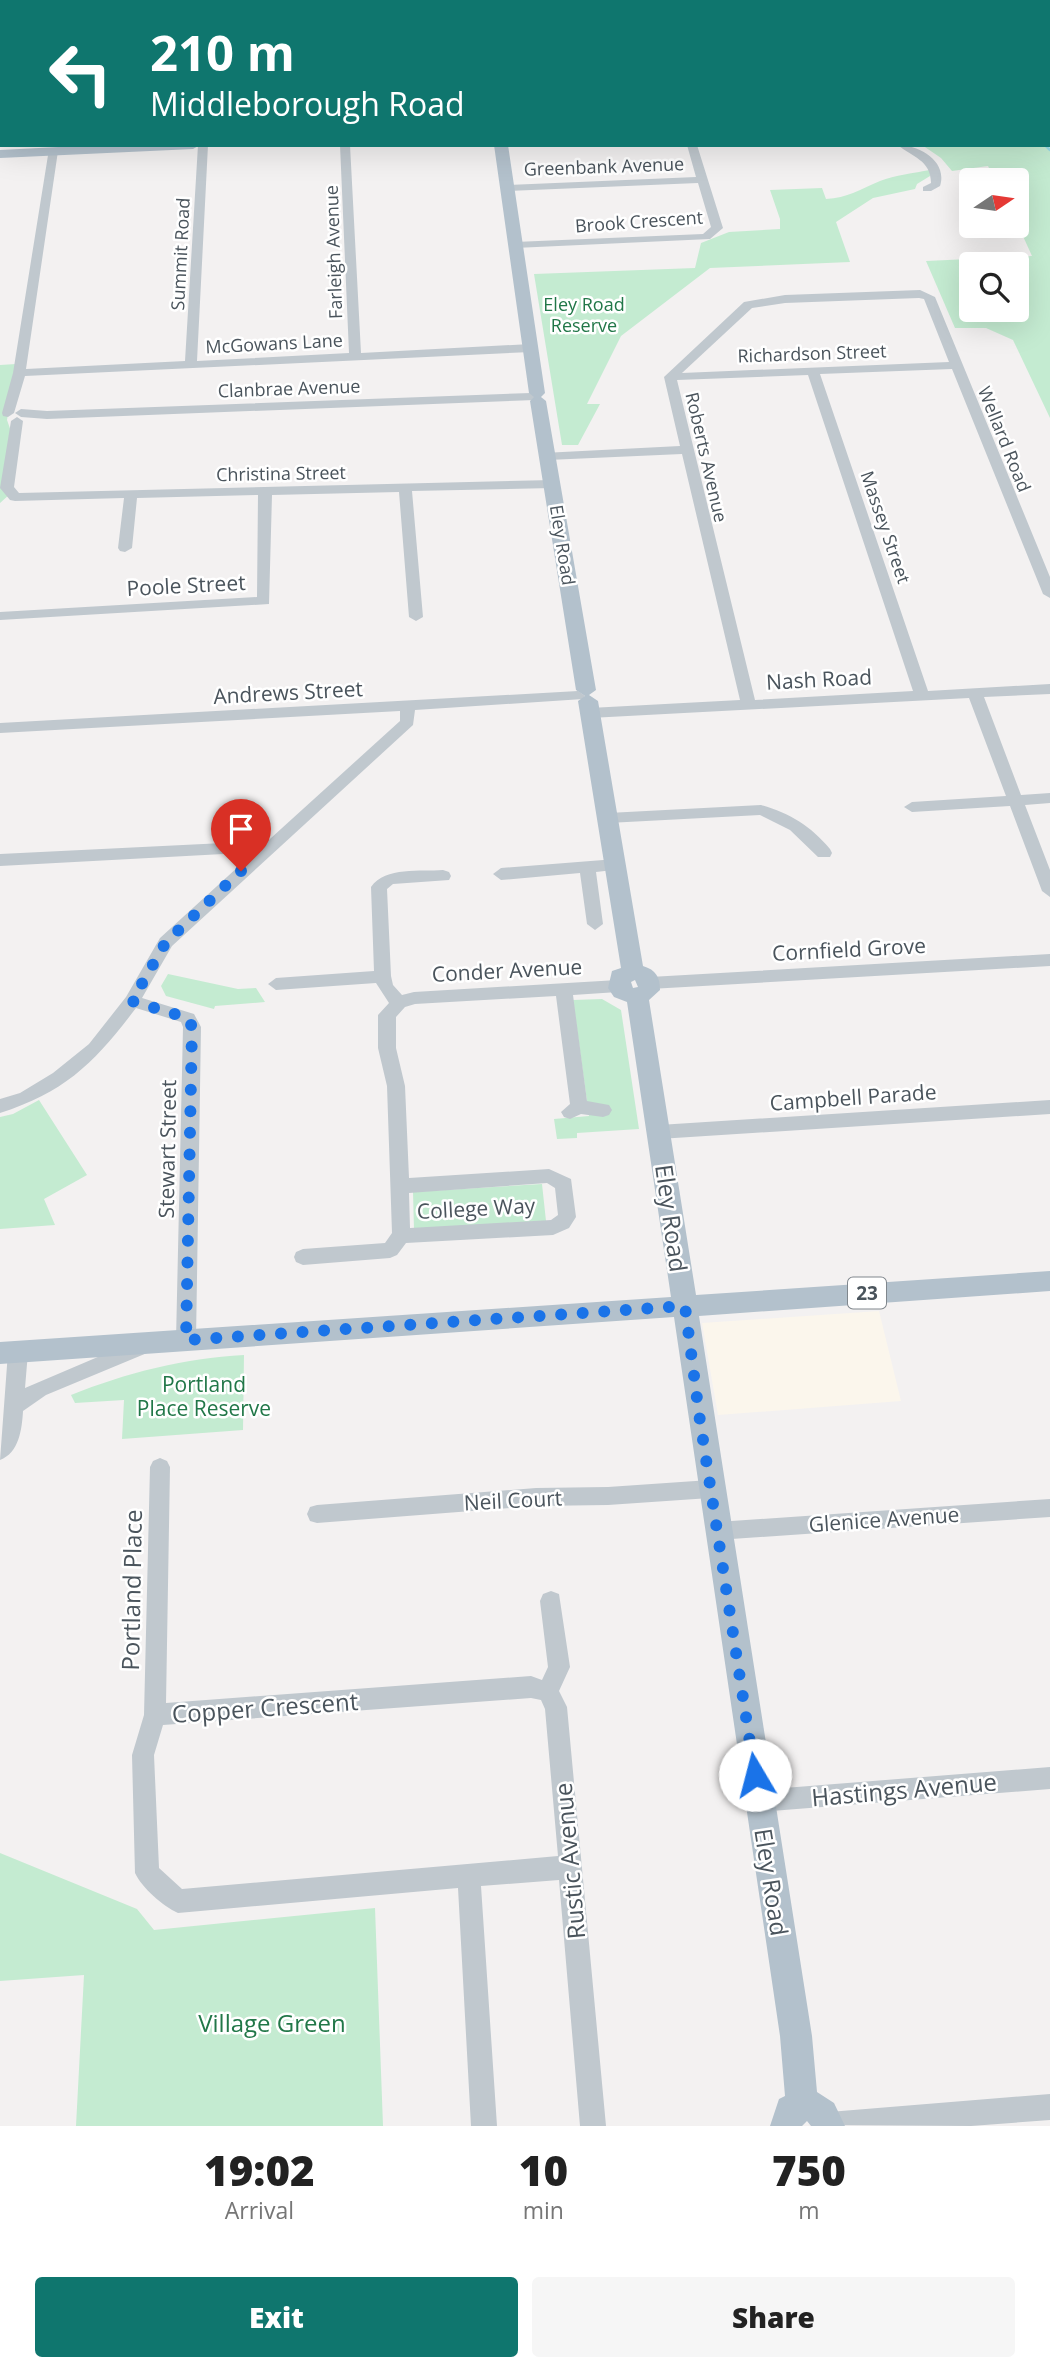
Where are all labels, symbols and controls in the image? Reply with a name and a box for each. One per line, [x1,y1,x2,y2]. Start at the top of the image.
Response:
text: 210 m [150,19,295,85]
icon: left [35,28,126,119]
text: Middleborough Road [150,82,465,125]
street label: Greenbank Avenue [523,151,685,181]
north arrow [959,168,1029,238]
map controls [959,168,1029,322]
street label: Farleigh Avenue [319,185,347,319]
street label: Summit Road [165,197,195,311]
street label: Brook Crescent [574,205,704,237]
button: search [959,252,1029,322]
park label: Eley Road Reserve [543,292,625,337]
street label: McGowans Lane [205,327,343,359]
street label: Richardson Street [737,338,887,368]
street label: Clanbrae Avenue [217,374,361,402]
street label: Wellard Road [973,383,1037,495]
street label: Roberts Avenue [680,390,734,524]
street label: Christina Street [216,460,346,486]
street label: Massey Street [856,468,916,586]
street label: Eley Road [545,503,581,587]
street label: Poole Street [126,568,246,602]
street label: Nash Road [765,662,873,696]
street label: Andrews Street [212,674,364,710]
pin [211,799,271,871]
icon: arrive [222,810,260,848]
street label: Cornfield Grove [771,931,927,967]
street label: Conder Avenue [431,952,583,988]
street label: Campbell Parade [769,1077,937,1117]
street label: Stewart Street [152,1079,182,1219]
street label: Eley Road [648,1162,696,1274]
street label: College Way [416,1191,536,1225]
road number: 23 [848,1278,886,1308]
park label: Portland Place Reserve [137,1370,271,1422]
street label: Neil Court [463,1483,563,1517]
street label: Glenice Avenue [808,1500,960,1538]
street label: Portland Place [113,1509,149,1671]
street label: Copper Crescent [171,1684,359,1730]
position arrow [718,1738,792,1812]
street label: Hastings Avenue [810,1764,998,1814]
street label: Rustic Avenue [546,1781,592,1941]
street label: Eley Road [747,1826,797,1938]
park label: Village Green [198,2006,346,2039]
text: 19:02 [204,2141,315,2198]
text: 10 [519,2141,568,2198]
text: 750 [772,2141,846,2198]
text: Arrival [225,2194,294,2226]
text: min [523,2194,564,2226]
text: m [798,2194,820,2226]
button: Exit [35,2277,518,2357]
button: Share [532,2277,1015,2357]

